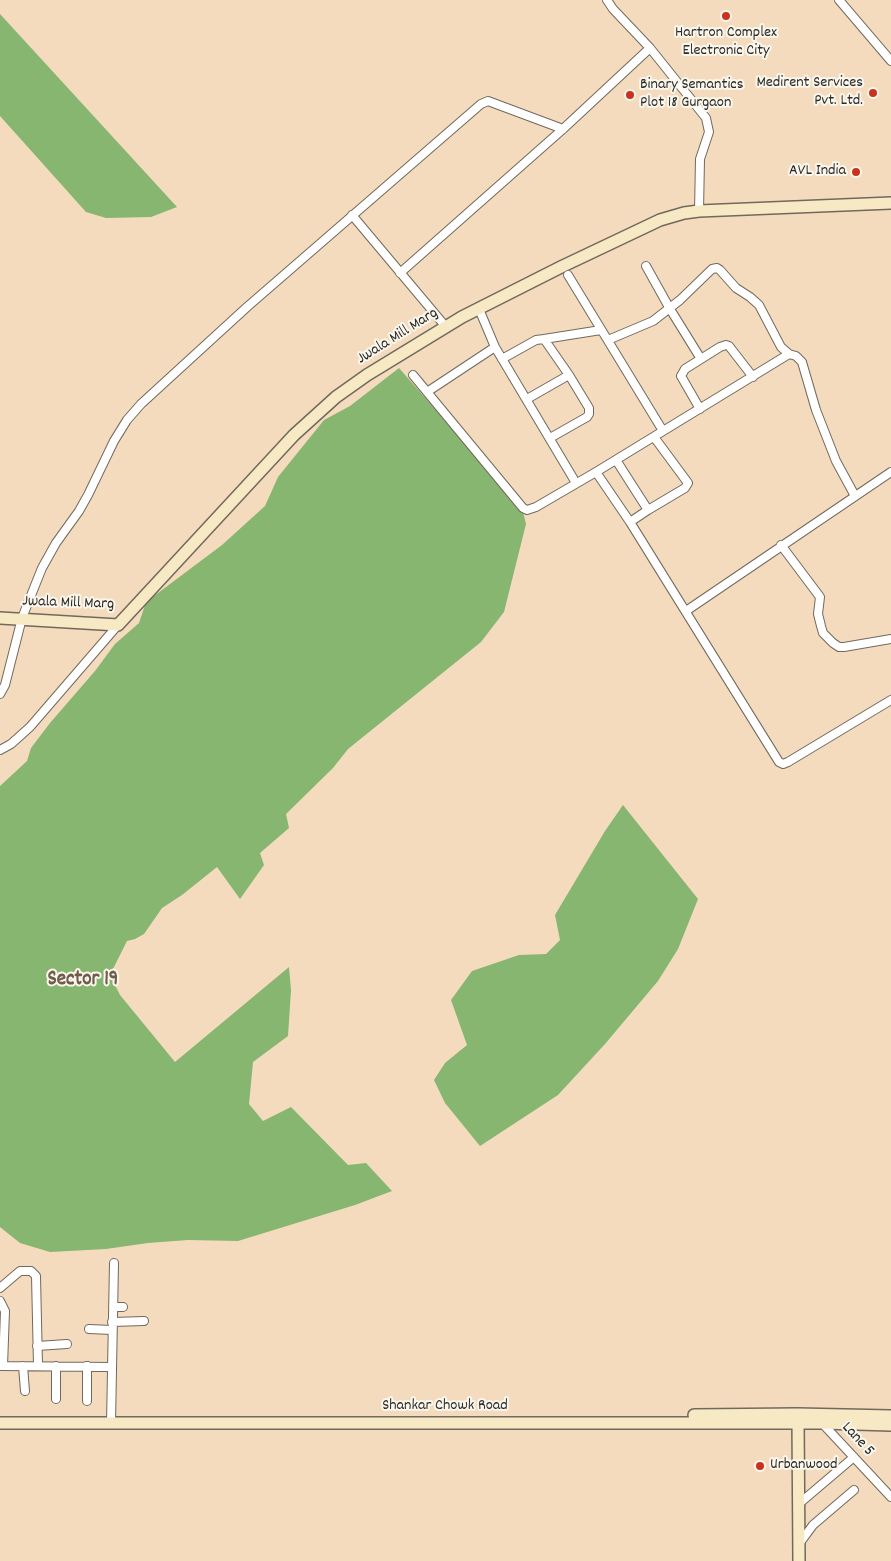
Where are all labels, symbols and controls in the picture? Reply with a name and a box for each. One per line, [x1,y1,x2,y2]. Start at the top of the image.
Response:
marker: Hartron Complex Electronic City [720,10,732,22]
place label: Hartron Complex Electronic City [675,24,777,62]
place label: Medirent Services Pvt. Ltd. [756,74,863,112]
place label: Binary Semantics Plot 18 Gurgaon [640,76,743,114]
marker: Medirent Services Pvt. Ltd. [867,87,879,99]
marker: Binary Semantics Plot 18 Gurgaon [624,89,636,101]
place label: AVL India [789,162,846,182]
marker: AVL India [850,166,862,178]
street label: Jwala Mill Marg [354,304,442,370]
street label: Jwala Mill Marg [22,593,114,615]
district label: Sector 19 [48,968,118,994]
street label: Shankar Chowk Road [382,1397,508,1417]
street label: Lane 5 [836,1419,878,1461]
place label: Urbanwood [770,1456,838,1476]
marker: Urbanwood [754,1460,766,1472]

